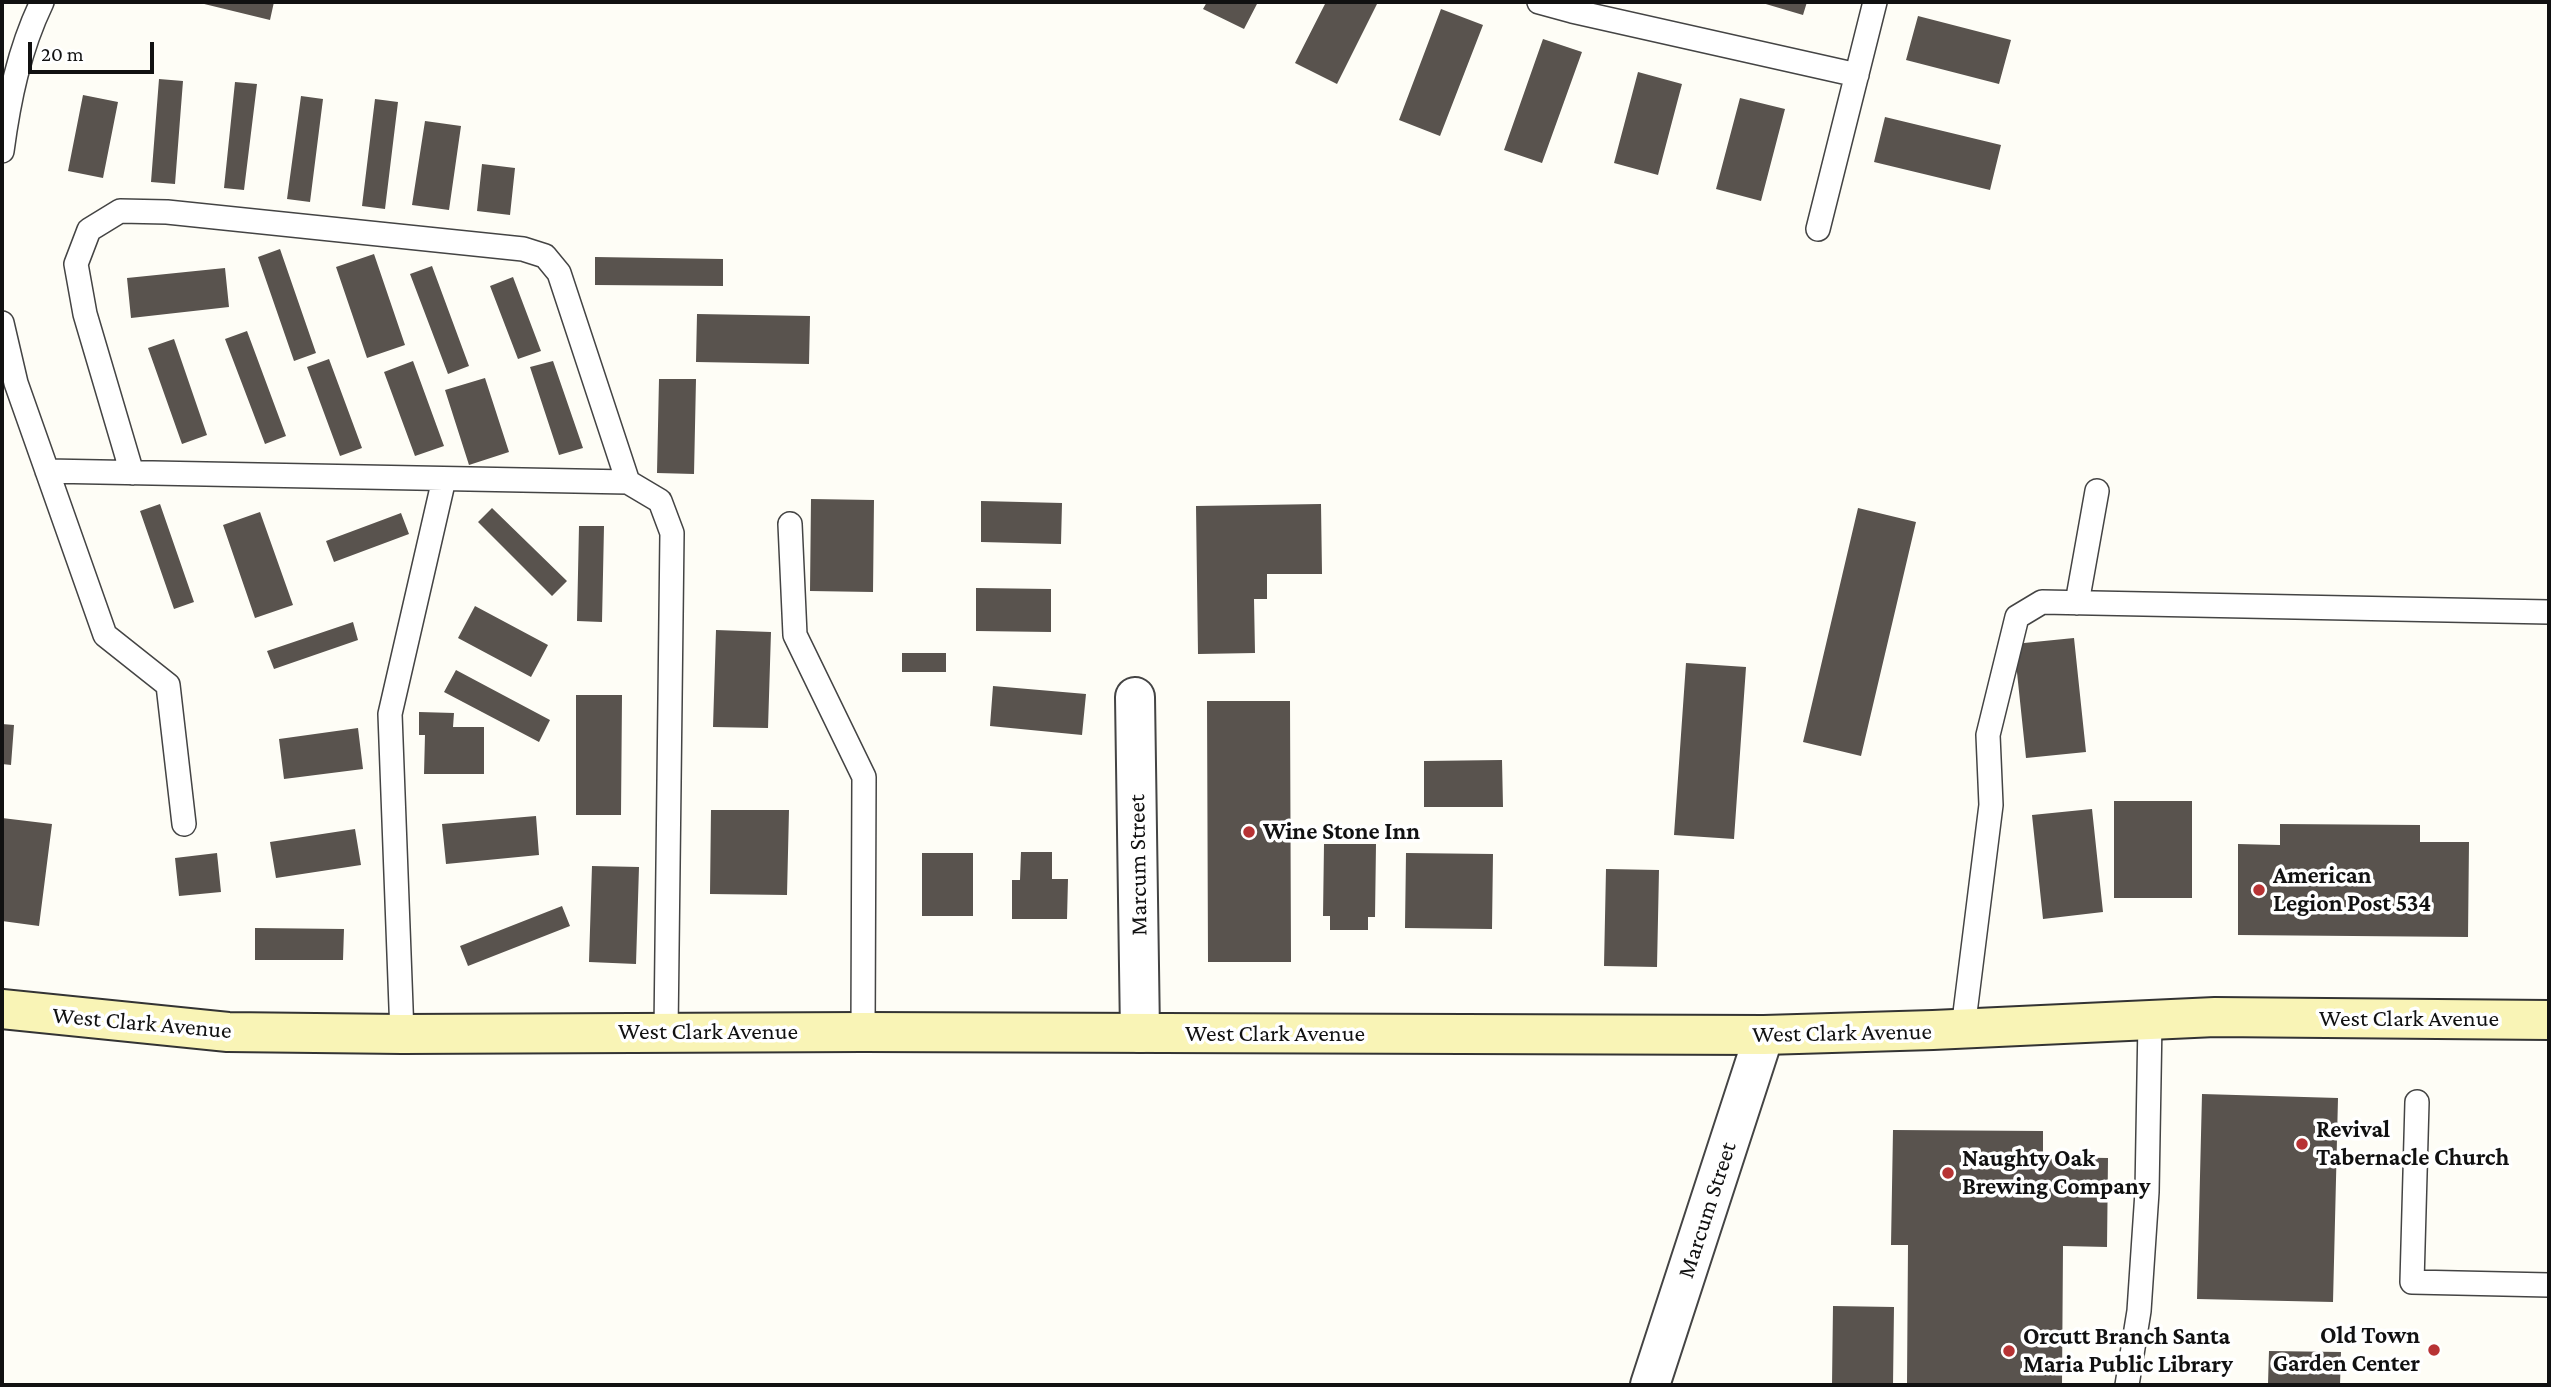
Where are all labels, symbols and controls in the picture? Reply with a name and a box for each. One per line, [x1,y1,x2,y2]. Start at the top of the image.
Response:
scale bar [32,28,158,72]
text: 20 m [41,42,84,66]
street label: Marcum Street [1122,794,1154,936]
place label: Wine Stone Inn [1263,818,1420,846]
marker: Wine Stone Inn [1241,824,1257,840]
place label: American Legion Post 534 [2273,862,2431,918]
marker: American Legion Post 534 [2251,882,2267,898]
street label: West Clark Avenue [51,1001,233,1045]
street label: West Clark Avenue [2319,1005,2499,1033]
street label: West Clark Avenue [1752,1017,1932,1049]
street label: West Clark Avenue [618,1018,798,1046]
street label: West Clark Avenue [1185,1020,1365,1048]
place label: Revival Tabernacle Church [2316,1116,2509,1172]
marker: Revival Tabernacle Church [2294,1136,2310,1152]
street label: Marcum Street [1671,1138,1743,1282]
place label: Naughty Oak Brewing Company [1962,1145,2150,1201]
marker: Naughty Oak Brewing Company [1940,1165,1956,1181]
place label: Old Town Garden Center [2273,1322,2420,1378]
place label: Orcutt Branch Santa Maria Public Library [2023,1323,2233,1379]
marker: Old Town Garden Center [2426,1342,2442,1358]
marker: Orcutt Branch Santa Maria Public Library [2001,1343,2017,1359]

